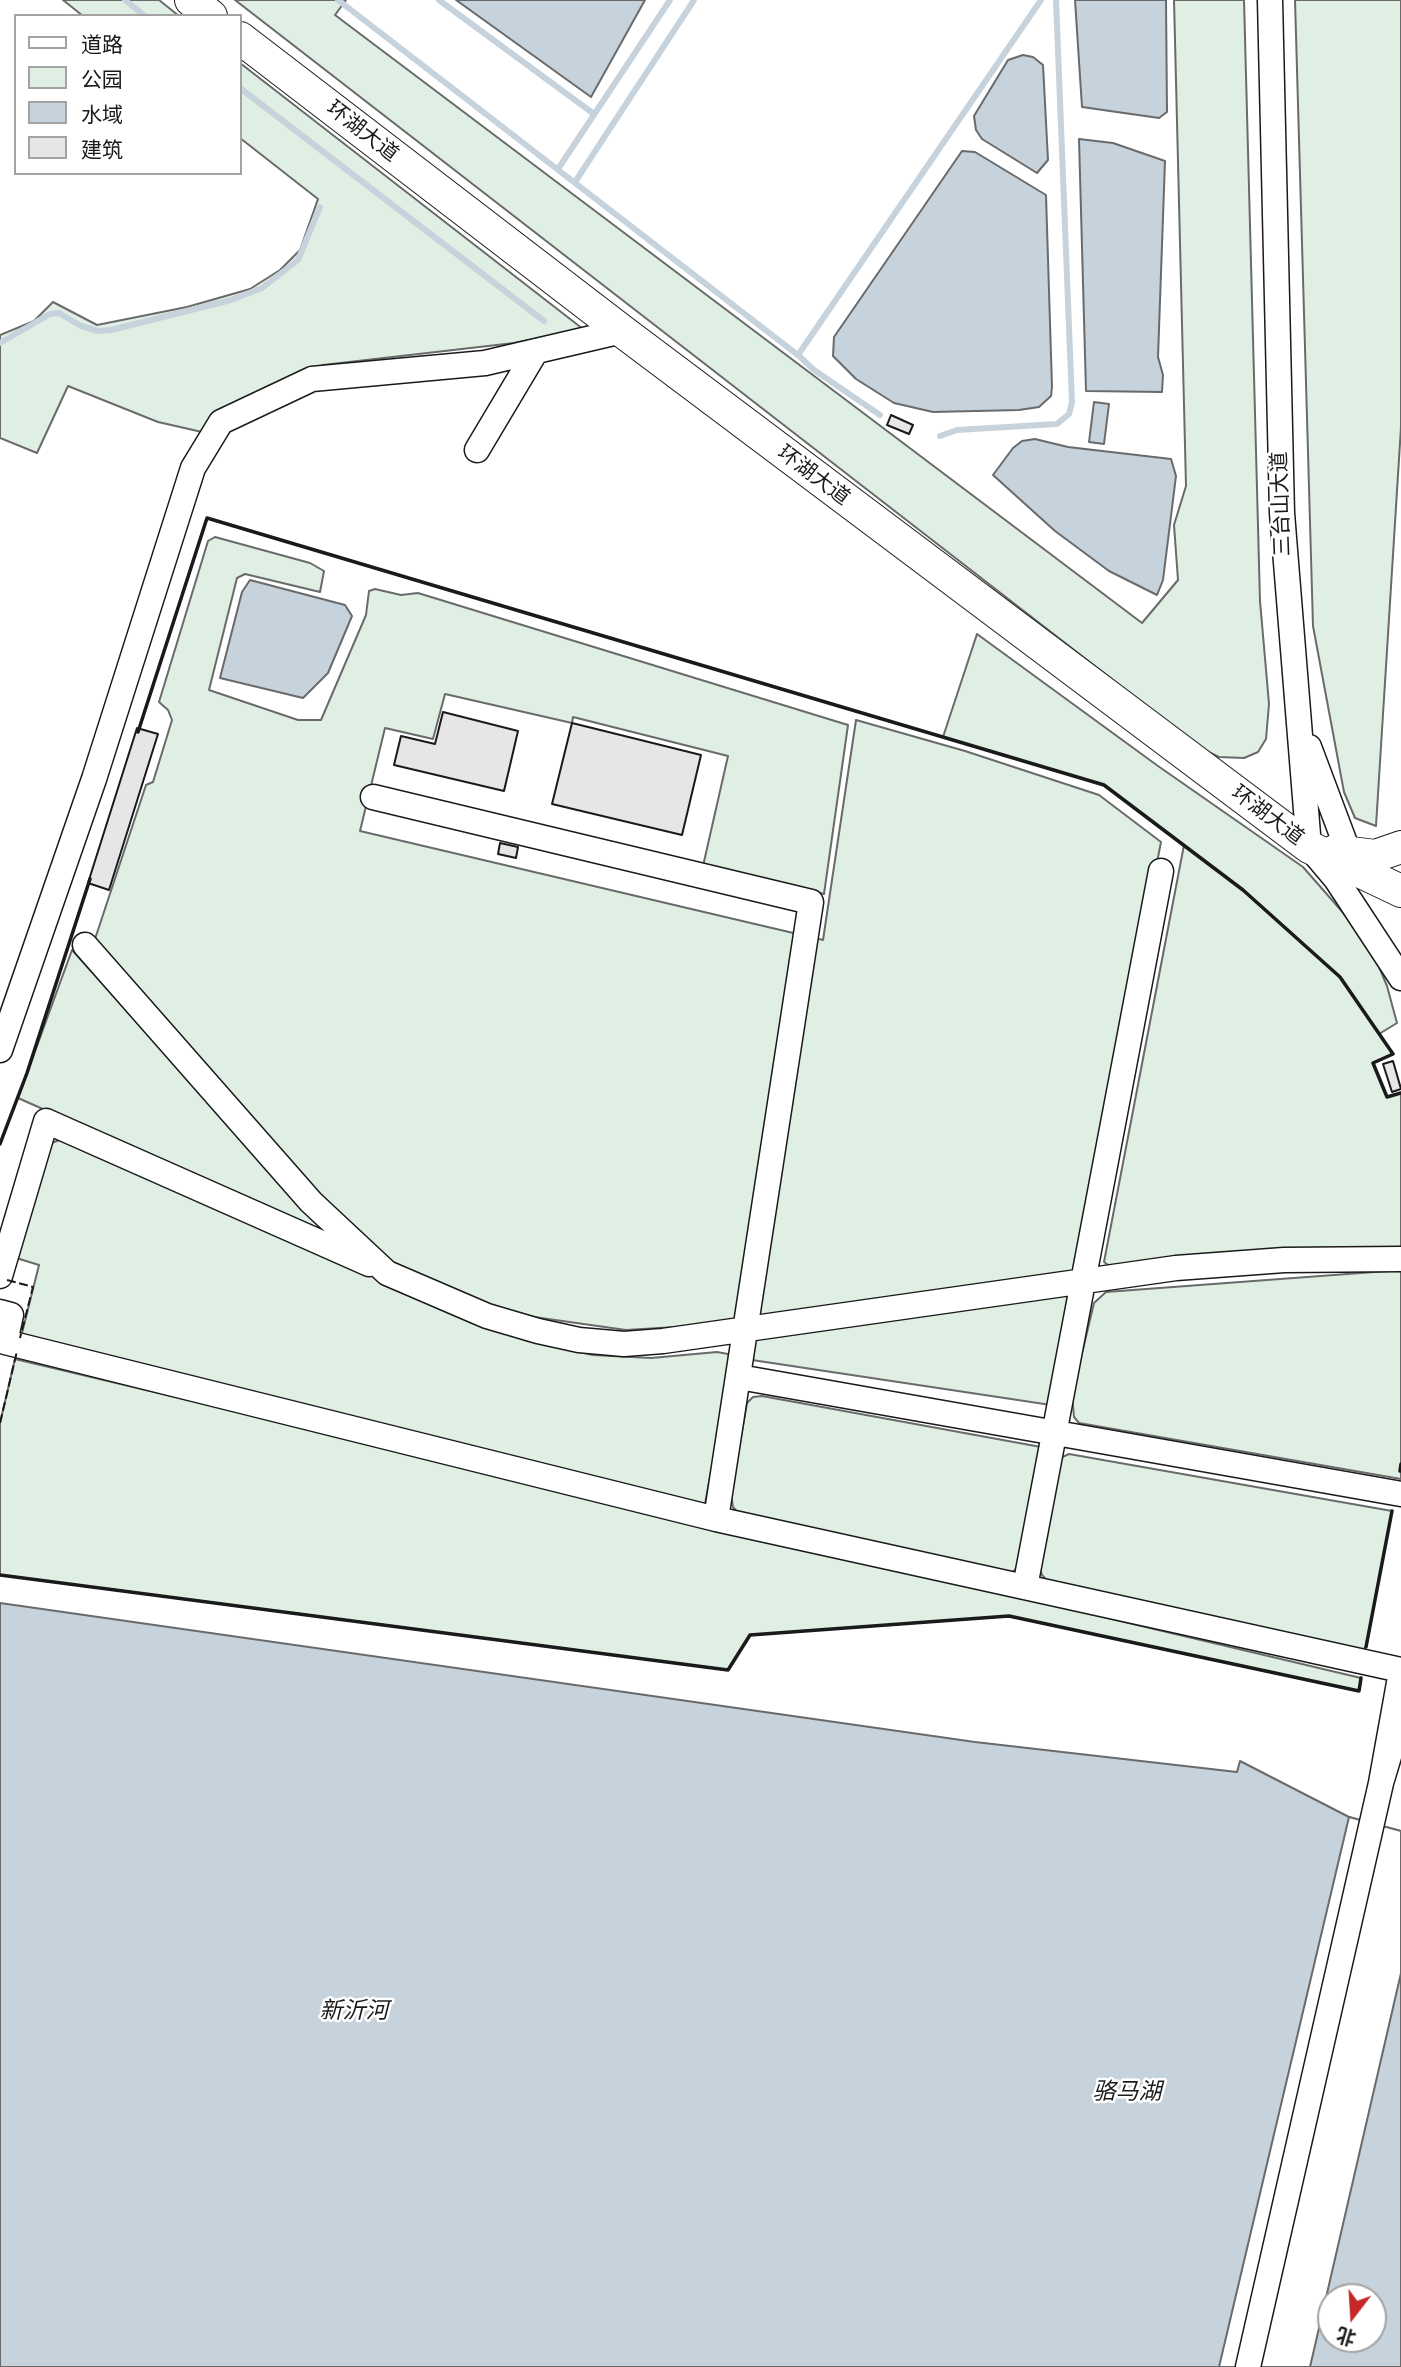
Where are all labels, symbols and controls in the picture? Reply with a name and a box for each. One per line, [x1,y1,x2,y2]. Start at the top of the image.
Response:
legend [14,14,242,175]
text: 道路 [81,33,123,58]
text: 公园 [81,68,123,93]
street label: 环湖大道 [321,96,403,168]
text: 水域 [81,103,123,128]
text: 建筑 [81,138,123,163]
street label: 环湖大道 [772,441,854,511]
street label: 三台山大道 [1268,451,1296,557]
street label: 环湖大道 [1226,781,1308,851]
water label: 新沂河 [320,1998,388,2026]
water label: 骆马湖 [1093,2079,1161,2107]
north arrow [1317,2283,1387,2353]
text: 北 [1334,2323,1359,2349]

